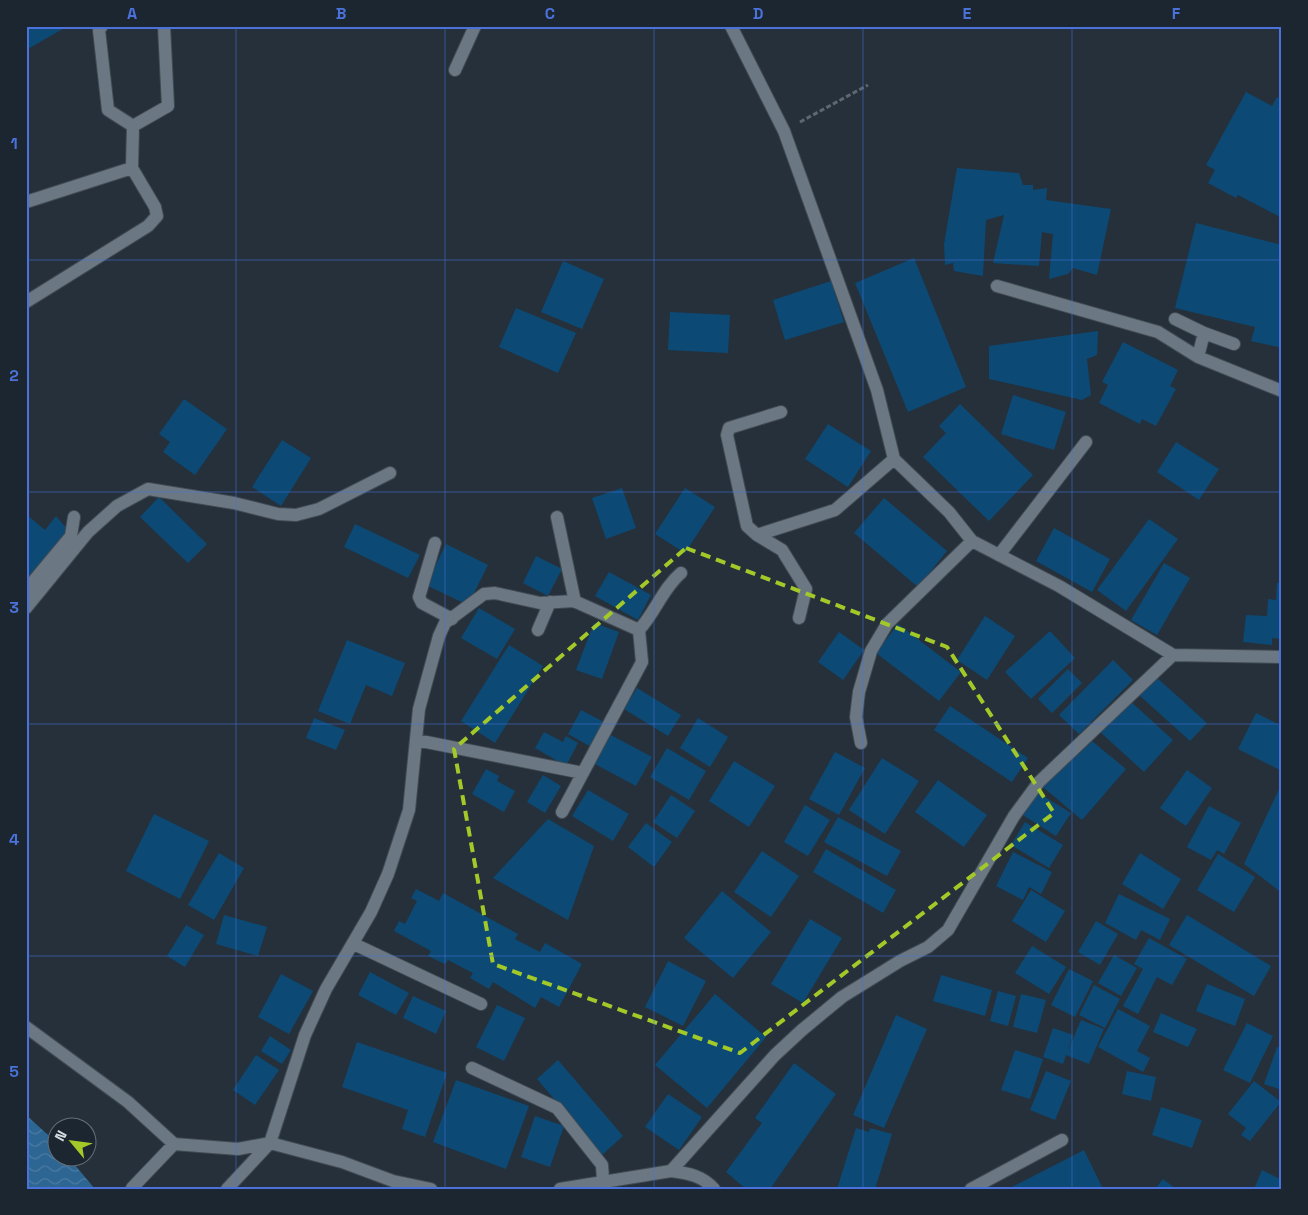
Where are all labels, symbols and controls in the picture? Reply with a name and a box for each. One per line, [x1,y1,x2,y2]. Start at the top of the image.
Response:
text: A [127,3,137,24]
text: B [336,3,346,24]
text: C [545,3,555,24]
text: D [753,3,763,24]
text: E [963,3,972,24]
text: F [1172,3,1181,24]
text: 1 [10,133,18,154]
text: 2 [9,365,19,386]
text: 3 [9,597,19,618]
text: 4 [9,829,19,850]
text: 5 [9,1061,19,1082]
north arrow [48,1118,98,1168]
text: N [50,1127,71,1144]

